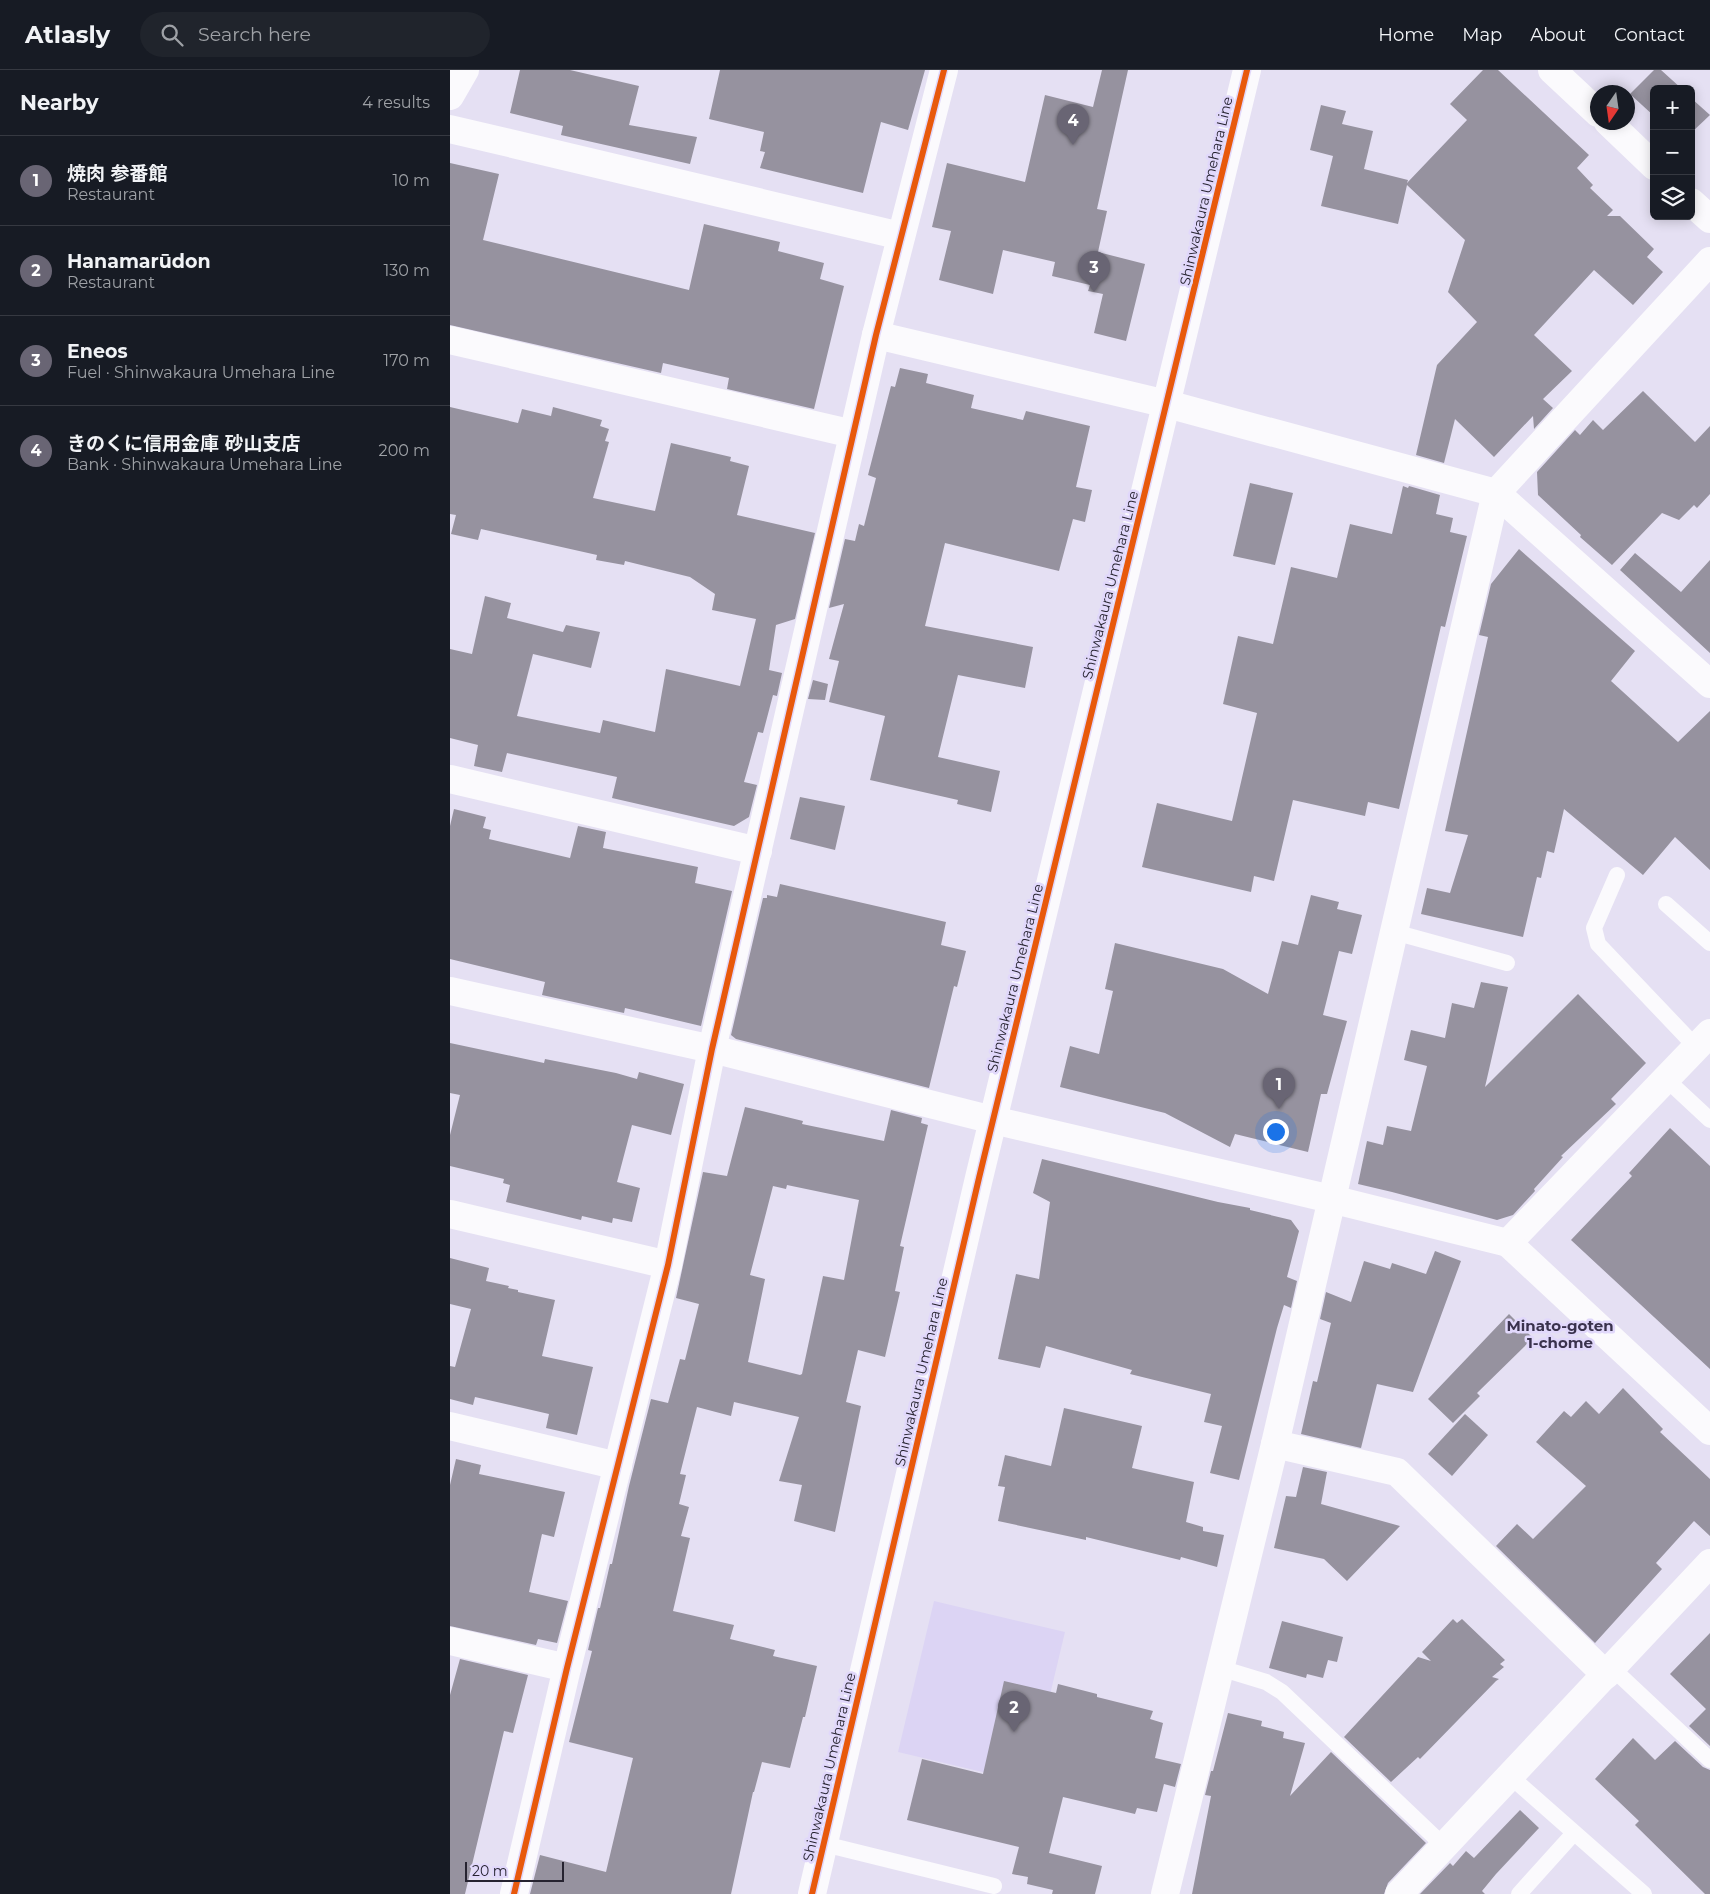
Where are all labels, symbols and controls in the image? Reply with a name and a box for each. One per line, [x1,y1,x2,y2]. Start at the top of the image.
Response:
search box [140,12,490,57]
text: Atlasly [25,20,110,49]
icon: search [158,21,186,49]
text: Search here [198,23,311,46]
text: Home [1378,24,1434,46]
text: Map [1462,24,1502,46]
text: About [1530,24,1586,46]
text: Contact [1614,24,1685,46]
north arrow [1590,85,1635,130]
map controls [1650,85,1695,220]
button: + [1650,85,1695,130]
text: Nearby [20,90,99,115]
text: 4 results [362,93,430,112]
street label: Shinwakaura Umehara Line [1175,95,1237,287]
pin: 4 [1057,104,1089,145]
button: − [1650,130,1695,175]
text: 焼肉 参番館 [67,162,167,185]
text: 1 [33,171,39,190]
text: 10 m [392,171,430,190]
button: layers [1650,175,1695,220]
text: Restaurant [67,185,155,204]
text: Hanamarūdon [67,250,211,273]
pin: 3 [1078,251,1110,292]
text: 2 [31,261,41,280]
text: 130 m [383,261,430,280]
text: Restaurant [67,273,155,292]
text: Eneos [67,340,127,363]
text: 3 [31,351,41,370]
text: 170 m [383,351,430,370]
text: Fuel · Shinwakaura Umehara Line [67,363,335,382]
text: きのくに信用金庫 砂山支店 [67,432,300,455]
text: 4 [30,441,42,460]
text: 200 m [379,441,430,460]
text: Bank · Shinwakaura Umehara Line [67,455,342,474]
street label: Shinwakaura Umehara Line [1078,489,1142,681]
street label: Shinwakaura Umehara Line [983,882,1047,1074]
pin: 1 [1263,1068,1295,1109]
your location [1263,1119,1289,1145]
street label: Shinwakaura Umehara Line [890,1276,952,1468]
district label: Minato-goten 1-chome [1506,1316,1614,1352]
street label: Shinwakaura Umehara Line [798,1671,860,1863]
pin: 2 [998,1691,1030,1732]
scale bar [465,1859,564,1882]
text: 20 m [472,1862,508,1880]

